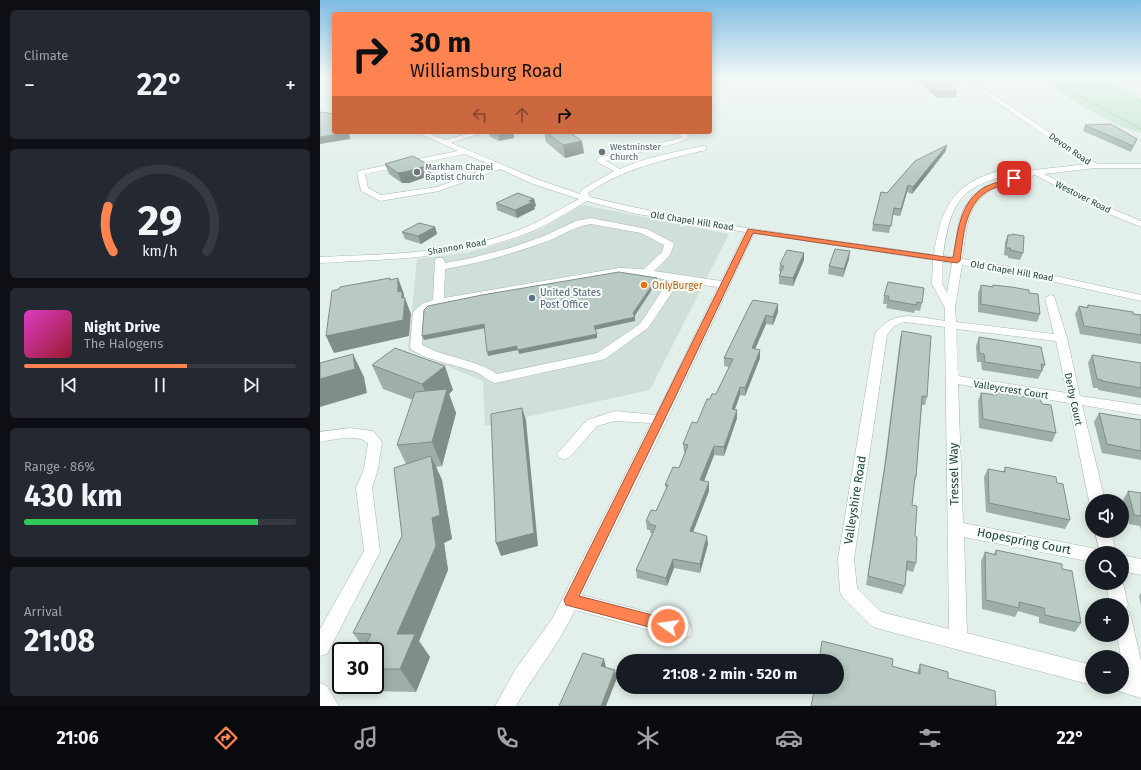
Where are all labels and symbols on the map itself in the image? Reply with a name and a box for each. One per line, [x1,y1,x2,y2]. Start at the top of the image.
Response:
street label: Devon Road [1047,131,1093,167]
place label: Westminster Church [610,142,661,162]
marker: Westminster Church [597,147,607,157]
pin [997,161,1031,195]
place label: Markham Chapel Baptist Church [425,162,494,182]
marker: Markham Chapel Baptist Church [412,167,422,177]
street label: Westover Road [1054,179,1112,215]
street label: Old Chapel Hill Road [650,209,734,233]
street label: Shannon Road [427,237,487,257]
street label: Old Chapel Hill Road [970,259,1054,283]
marker: OnlyBurger [639,280,649,290]
place label: OnlyBurger [652,280,703,292]
place label: United States Post Office [540,287,601,311]
marker: United States Post Office [527,293,537,303]
street label: Derby Court [1062,372,1085,427]
street label: Valleycrest Court [972,378,1050,402]
street label: Tressel Way [946,442,962,506]
street label: Valleyshire Road [841,455,869,545]
street label: Hopespring Court [976,525,1073,557]
position arrow [647,605,689,647]
speed limit sign: 30 [332,642,384,694]

